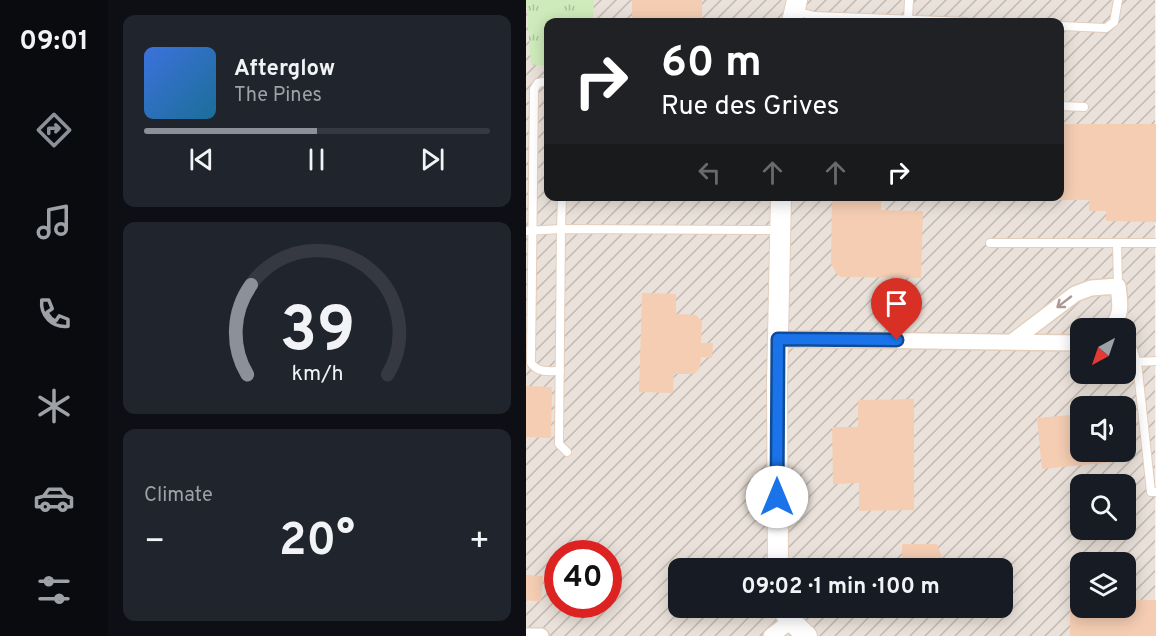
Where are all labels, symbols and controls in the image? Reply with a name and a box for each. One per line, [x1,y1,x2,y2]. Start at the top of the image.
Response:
text: 09:01 [19,25,89,59]
text: 60 m [661,38,762,91]
icon: right [562,42,640,120]
text: Afterglow [234,56,335,83]
text: The Pines [234,83,322,109]
text: Rue des Grives [661,90,839,124]
icon: directions [33,109,75,151]
icon: previous [185,143,218,176]
icon: pause [300,143,333,176]
icon: next [416,143,449,176]
icon: left [693,156,726,189]
icon: ahead [756,156,789,189]
icon: ahead [819,156,852,189]
icon: right [882,156,915,189]
icon: music [33,201,75,243]
pin [871,278,922,340]
icon: arrive [880,287,913,320]
icon: phone [33,293,75,335]
text: 39 [279,294,355,373]
one-way arrow [1056,296,1072,309]
north arrow [1070,318,1136,384]
map controls [1070,318,1136,618]
text: km/h [291,361,343,388]
icon: climate [33,385,75,427]
button: sound [1070,396,1136,462]
position arrow [745,465,809,529]
button: search [1070,474,1136,540]
icon: car [33,477,75,519]
text: Climate [144,483,213,509]
text: 20° [279,514,355,571]
text: − [144,522,165,564]
text: + [469,522,490,564]
speed limit sign: 40 [544,540,622,618]
button: layers [1070,552,1136,618]
icon: filters [33,569,75,611]
text: 09:02 · 1 min · 100 m [741,574,940,601]

